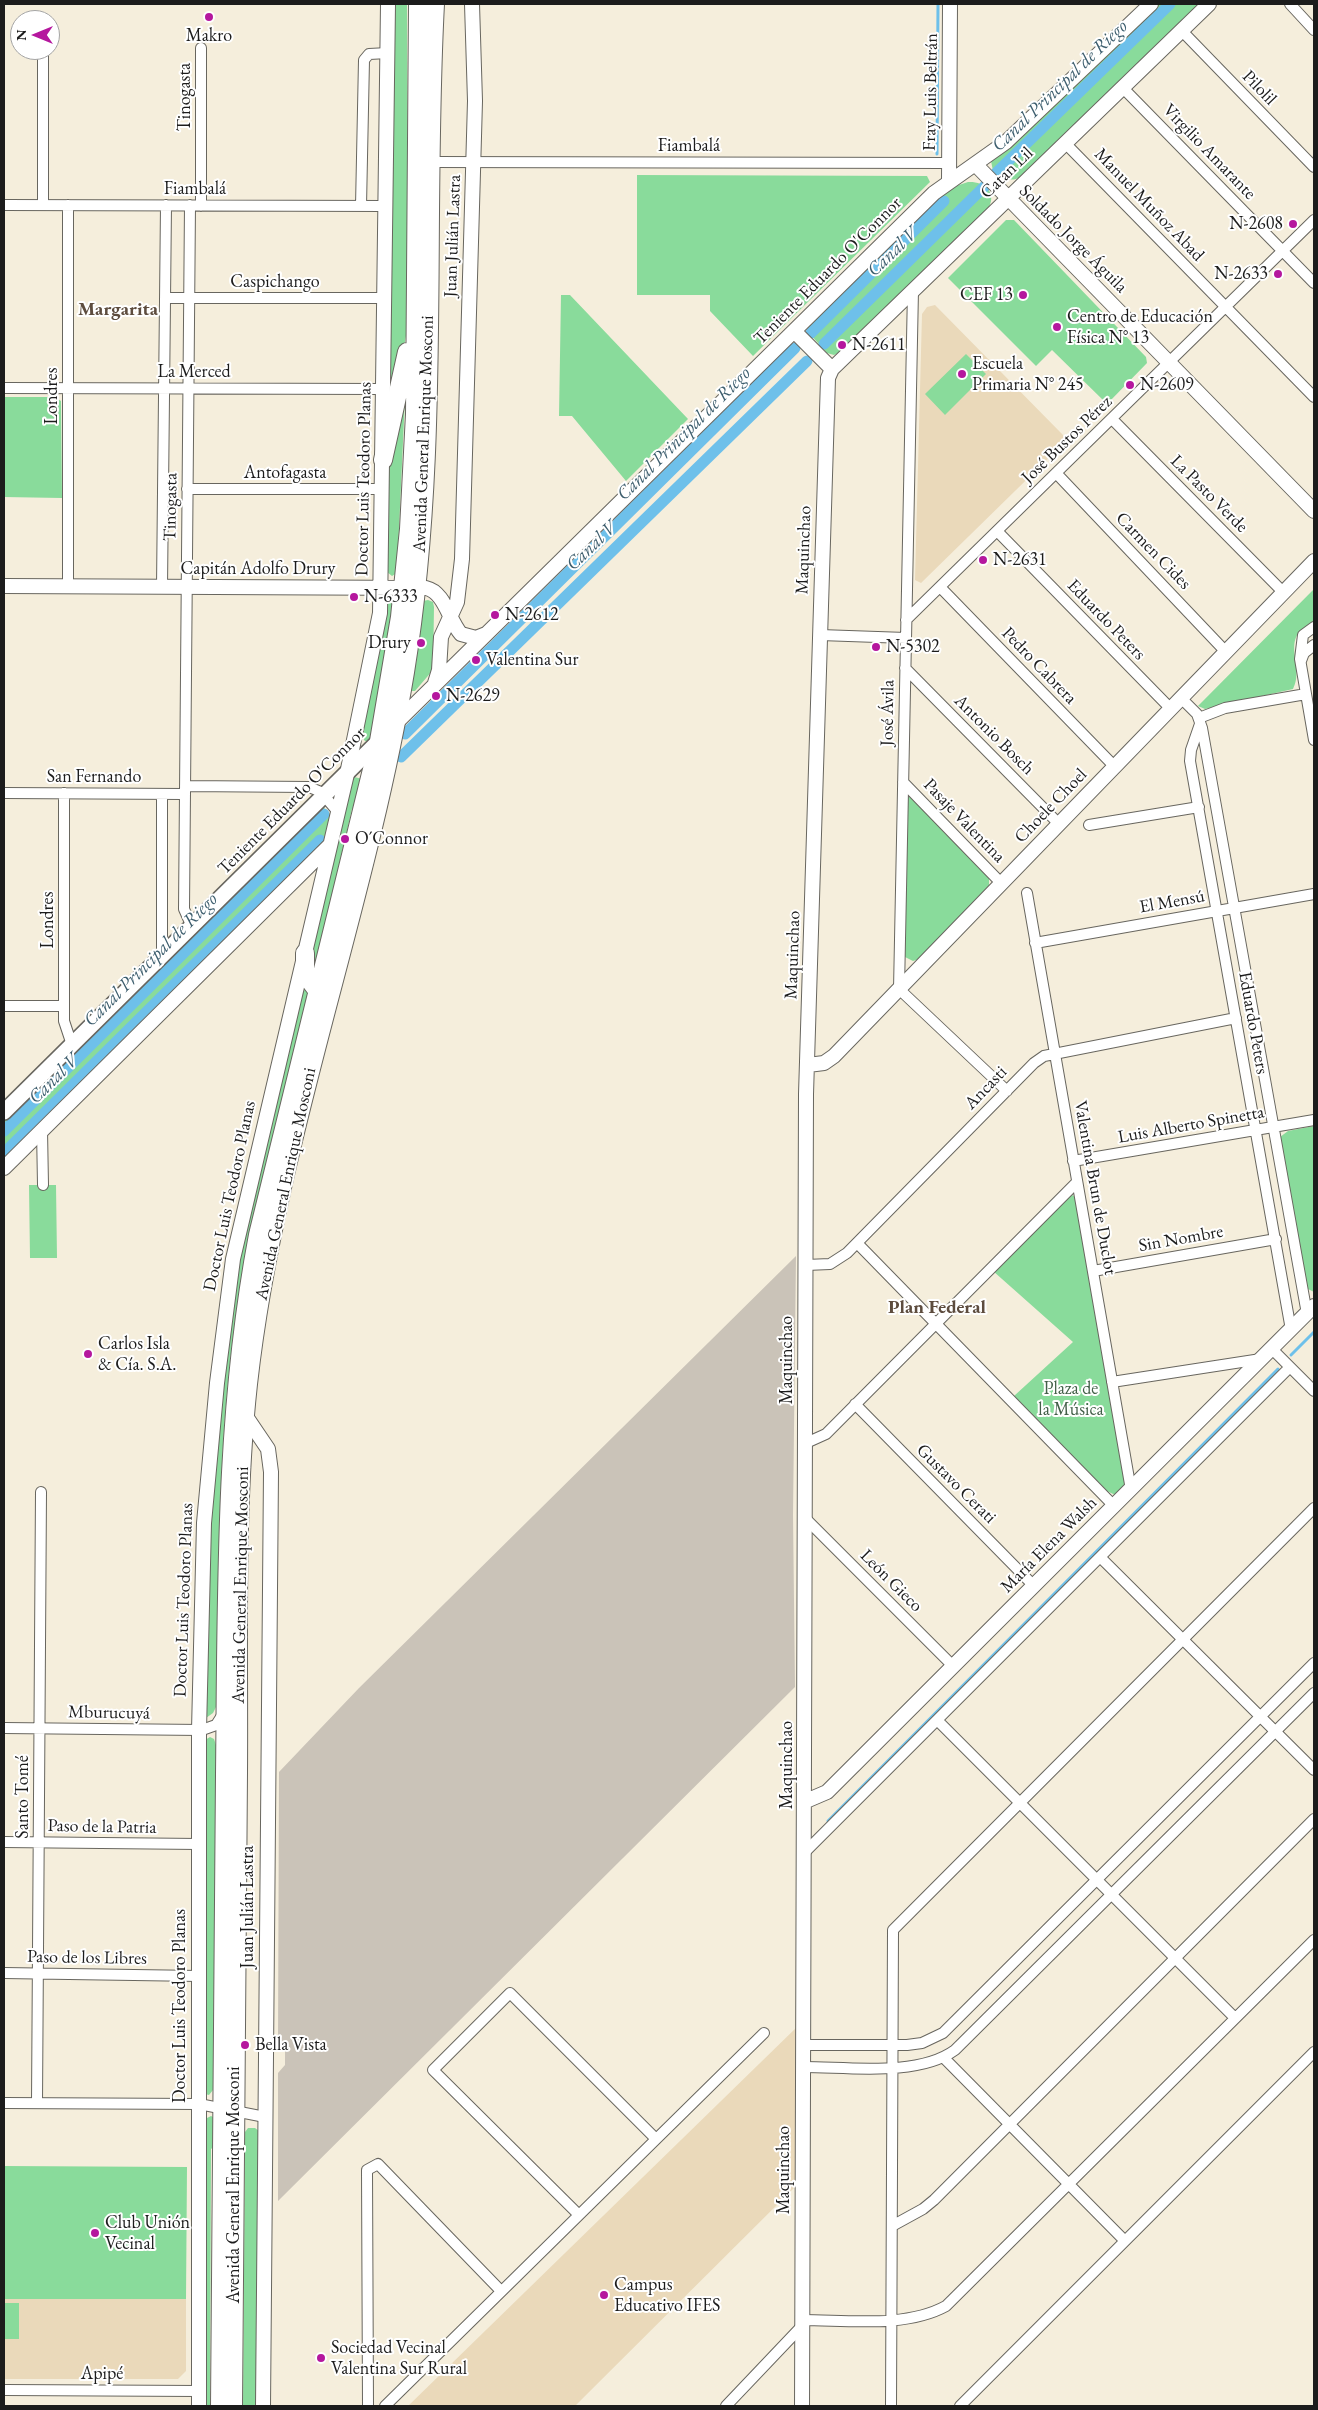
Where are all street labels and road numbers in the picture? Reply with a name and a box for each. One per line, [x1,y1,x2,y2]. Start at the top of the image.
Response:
street label: Fray Luis Beltrán [919,33,943,151]
street label: Tinogasta [174,63,196,131]
street label: Pilolil [1237,66,1281,110]
street label: Virgilio Amarante [1158,100,1260,204]
street label: Fiambalá [658,135,720,157]
street label: Catan Lil [976,143,1038,203]
street label: Manuel Muñoz Abad [1090,144,1208,266]
street label: Juan Julián Lastra [440,174,466,298]
street label: Fiambalá [164,178,226,200]
street label: Soldado Jorge Águila [1014,180,1132,298]
street label: Teniente Eduardo O'Connor [750,193,906,349]
street label: Caspichango [230,271,320,293]
street label: Avenida General Enrique Mosconi [409,315,439,553]
street label: La Merced [157,361,231,383]
street label: Londres [41,368,63,424]
street label: Doctor Luis Teodoro Planas [352,382,376,576]
street label: José Bustos Pérez [1017,392,1117,488]
street label: La Pasto Verde [1166,451,1252,537]
street label: Antofagasta [244,462,326,484]
street label: Tinogasta [160,473,182,541]
street label: Maquinchao [792,505,816,595]
street label: Carmen Cides [1111,508,1195,594]
street label: Capitán Adolfo Drury [181,558,335,580]
street label: Eduardo Peters [1062,575,1150,665]
street label: Pedro Cabrera [997,623,1081,709]
street label: José Ávila [877,680,899,746]
street label: Antonio Bosch [949,690,1039,780]
street label: Teniente Eduardo O'Connor [214,723,370,879]
street label: Choele Choel [1010,764,1092,848]
street label: San Fernando [47,766,141,788]
street label: Pasaje Valentina [918,774,1010,868]
street label: El Mensú [1138,886,1206,918]
street label: Londres [37,892,59,948]
street label: Maquinchao [781,910,805,1000]
street label: Eduardo Peters [1233,970,1273,1076]
street label: Ancasti [960,1062,1012,1114]
street label: Avenida General Enrique Mosconi [251,1066,321,1302]
street label: Doctor Luis Teodoro Planas [199,1099,261,1293]
street label: Valentina Brun de Duclot [1069,1099,1121,1277]
street label: Luis Alberto Spinetta [1116,1101,1266,1149]
street label: Sin Nombre [1137,1221,1225,1257]
street label: Maquinchao [776,1316,798,1404]
street label: Gustavo Cerati [912,1440,1000,1528]
street label: Avenida General Enrique Mosconi [228,1466,254,1704]
street label: María Elena Walsh [996,1492,1102,1598]
street label: Doctor Luis Teodoro Planas [170,1503,198,1697]
street label: León Gieco [855,1545,927,1617]
street label: Mburucuyá [68,1701,150,1725]
street label: Maquinchao [776,1721,798,1809]
street label: Santo Tomé [12,1755,34,1839]
street label: Paso de la Patria [47,1815,157,1839]
street label: Juan Julián Lastra [237,1846,259,1968]
street label: Doctor Luis Teodoro Planas [169,1909,191,2103]
street label: Paso de los Libres [27,1946,147,1970]
street label: Avenida General Enrique Mosconi [223,2066,245,2304]
street label: Maquinchao [773,2126,795,2214]
street label: Apipé [81,2363,123,2385]

